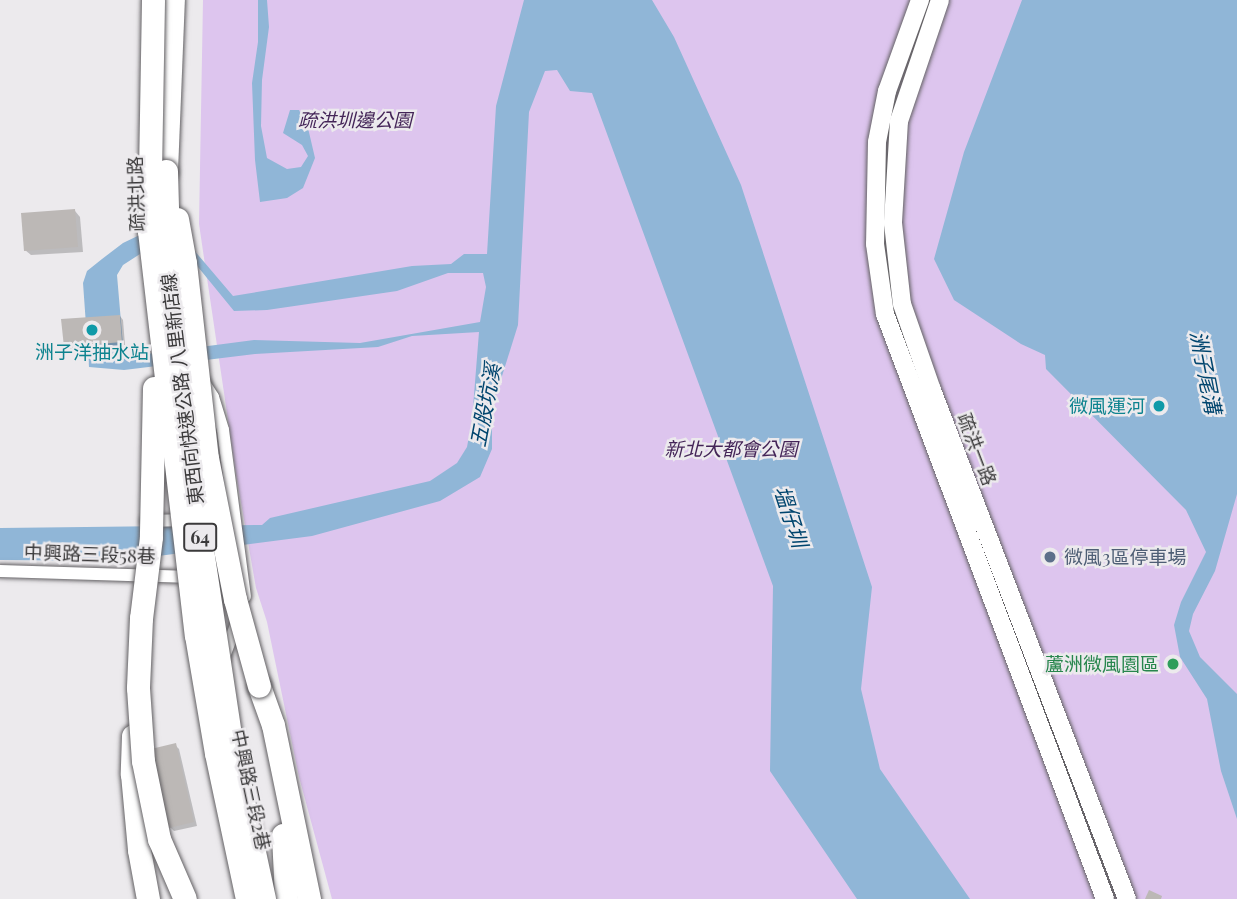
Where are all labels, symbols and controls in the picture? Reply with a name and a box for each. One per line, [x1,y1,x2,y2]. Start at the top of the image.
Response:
park label: 疏洪圳邊公園 [298,109,412,131]
street label: 疏洪北路 [123,156,149,232]
street label: 東西向快速公路 八里新店線 [157,272,207,506]
marker: 洲子洋抽水站 [84,322,100,338]
water label: 洲子尾溝 [1187,328,1227,416]
place label: 洲子洋抽水站 [35,341,149,363]
water label: 五股坑溪 [464,361,504,449]
place label: 微風運河 [1069,395,1145,417]
marker: 微風運河 [1151,398,1167,414]
street label: 疏洪一路 [953,409,1001,489]
park label: 新北大都會公園 [665,438,797,460]
water label: 塭仔圳 [770,482,814,550]
road number: 64 [182,522,218,552]
street label: 中興路三段58巷 [24,540,156,568]
place label: 微風3區停車場 [1064,546,1187,568]
marker: 微風3區停車場 [1042,549,1058,565]
place label: 蘆洲微風園區 [1045,653,1159,675]
marker: 蘆洲微風園區 [1165,656,1181,672]
street label: 中興路三段2巷 [227,727,275,853]

